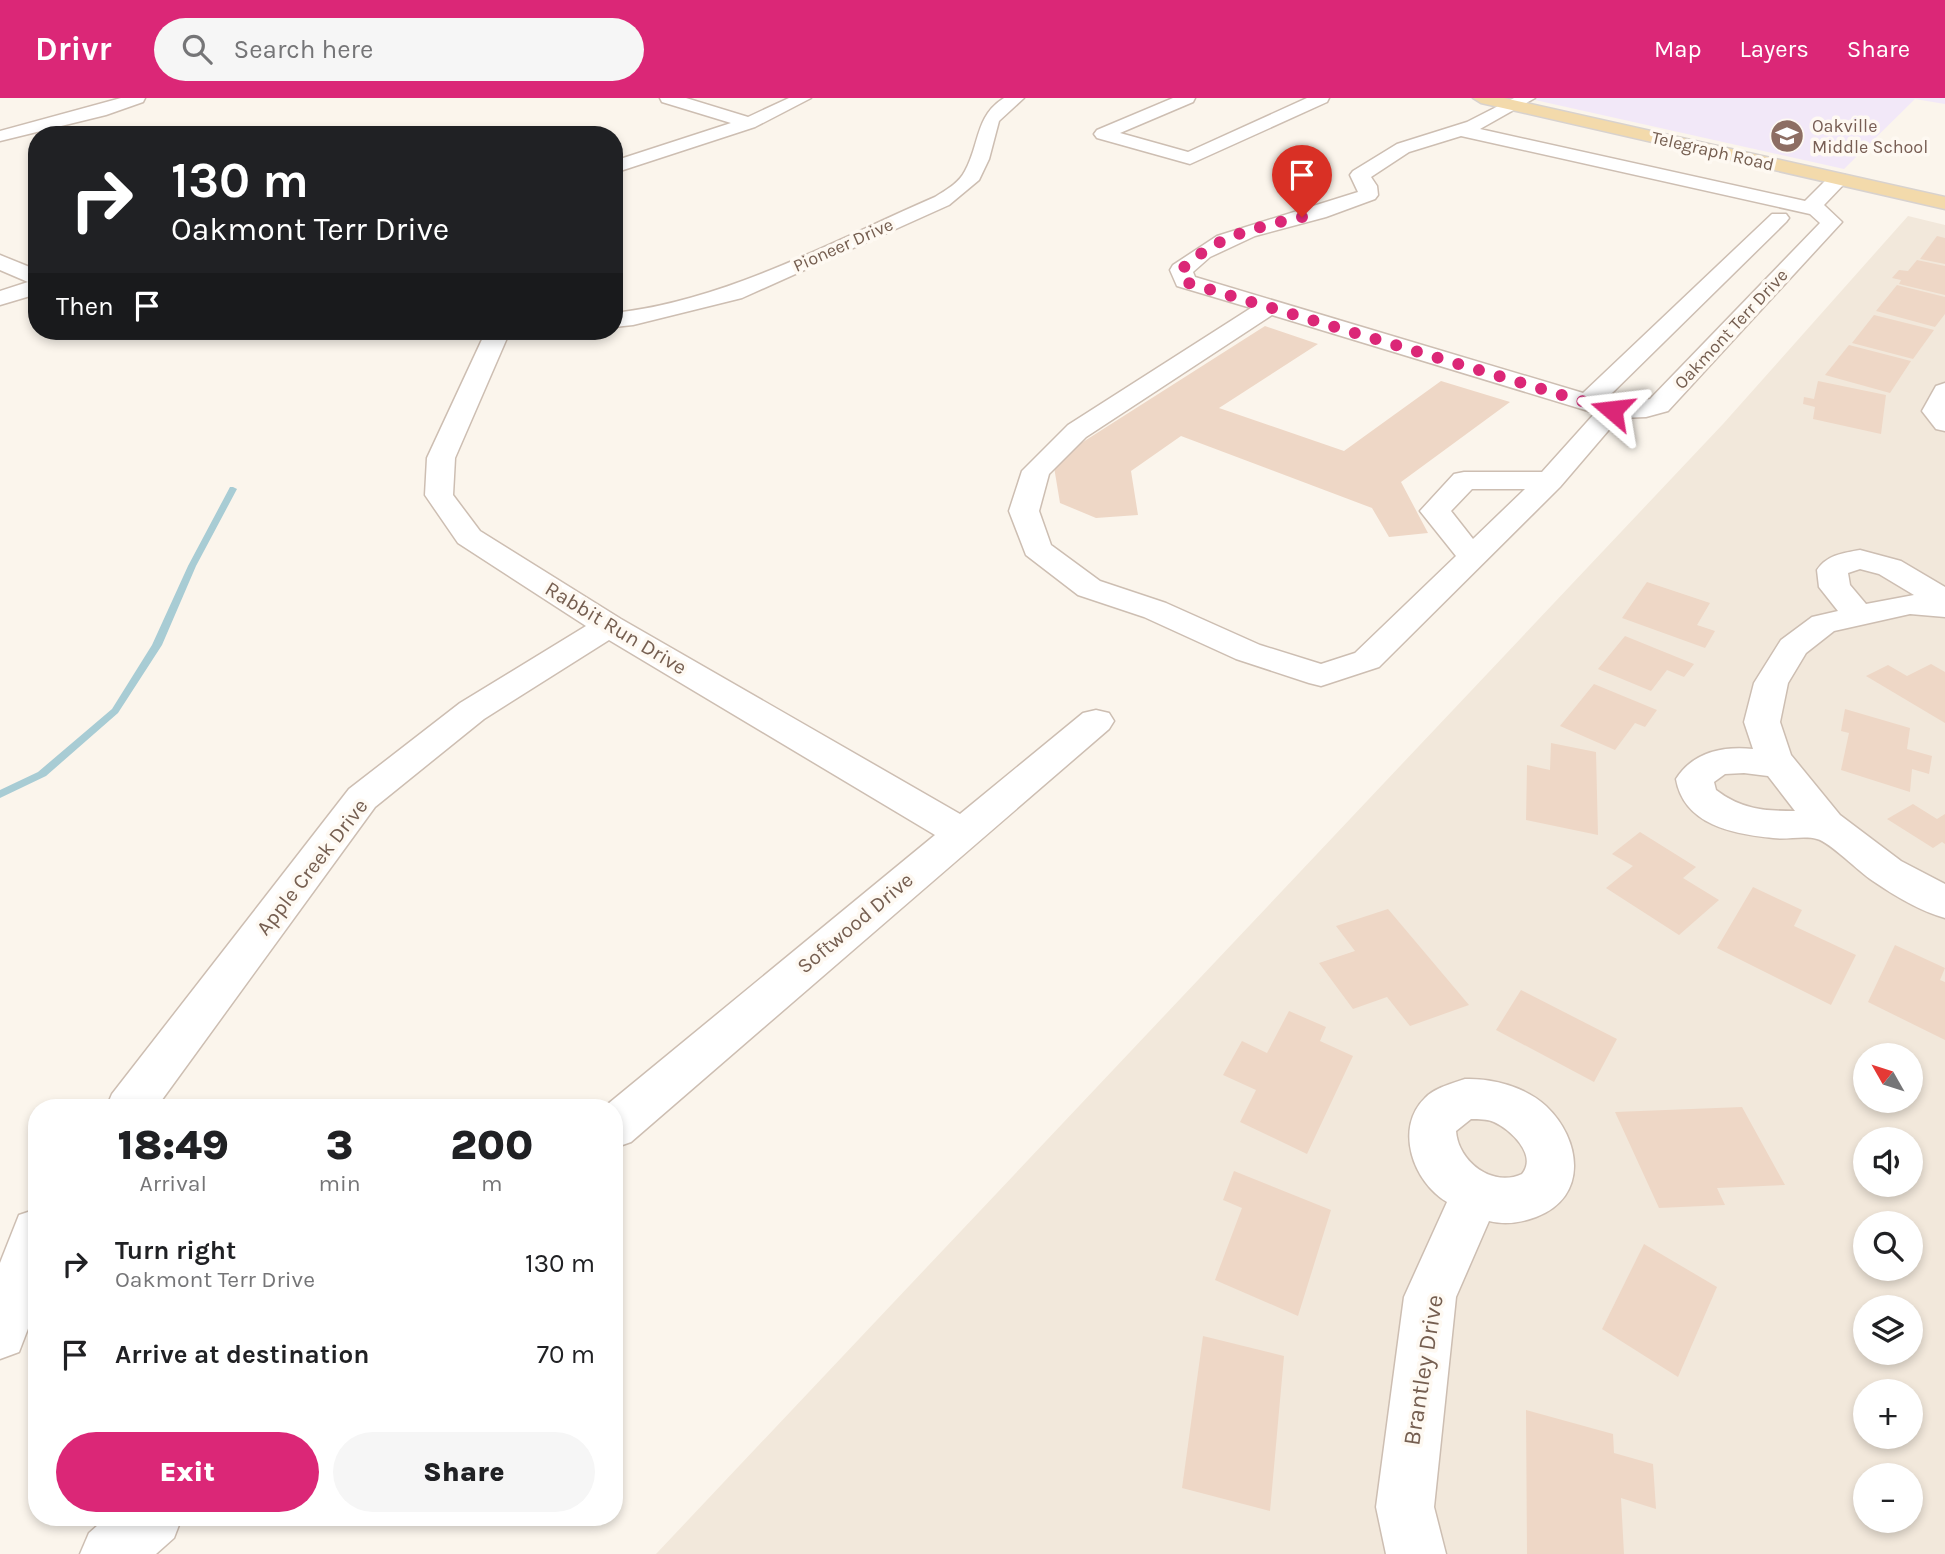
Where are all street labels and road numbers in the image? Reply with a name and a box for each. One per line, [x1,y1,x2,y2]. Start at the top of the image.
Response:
street label: Telegraph Road [1650,126,1776,176]
street label: Pioneer Drive [789,213,897,277]
street label: Oakmont Terr Drive [1670,264,1792,394]
street label: Rabbit Run Drive [541,576,691,680]
street label: Apple Creek Drive [251,794,373,940]
street label: Softwood Drive [792,868,918,978]
street label: Brantley Drive [1397,1293,1449,1447]

